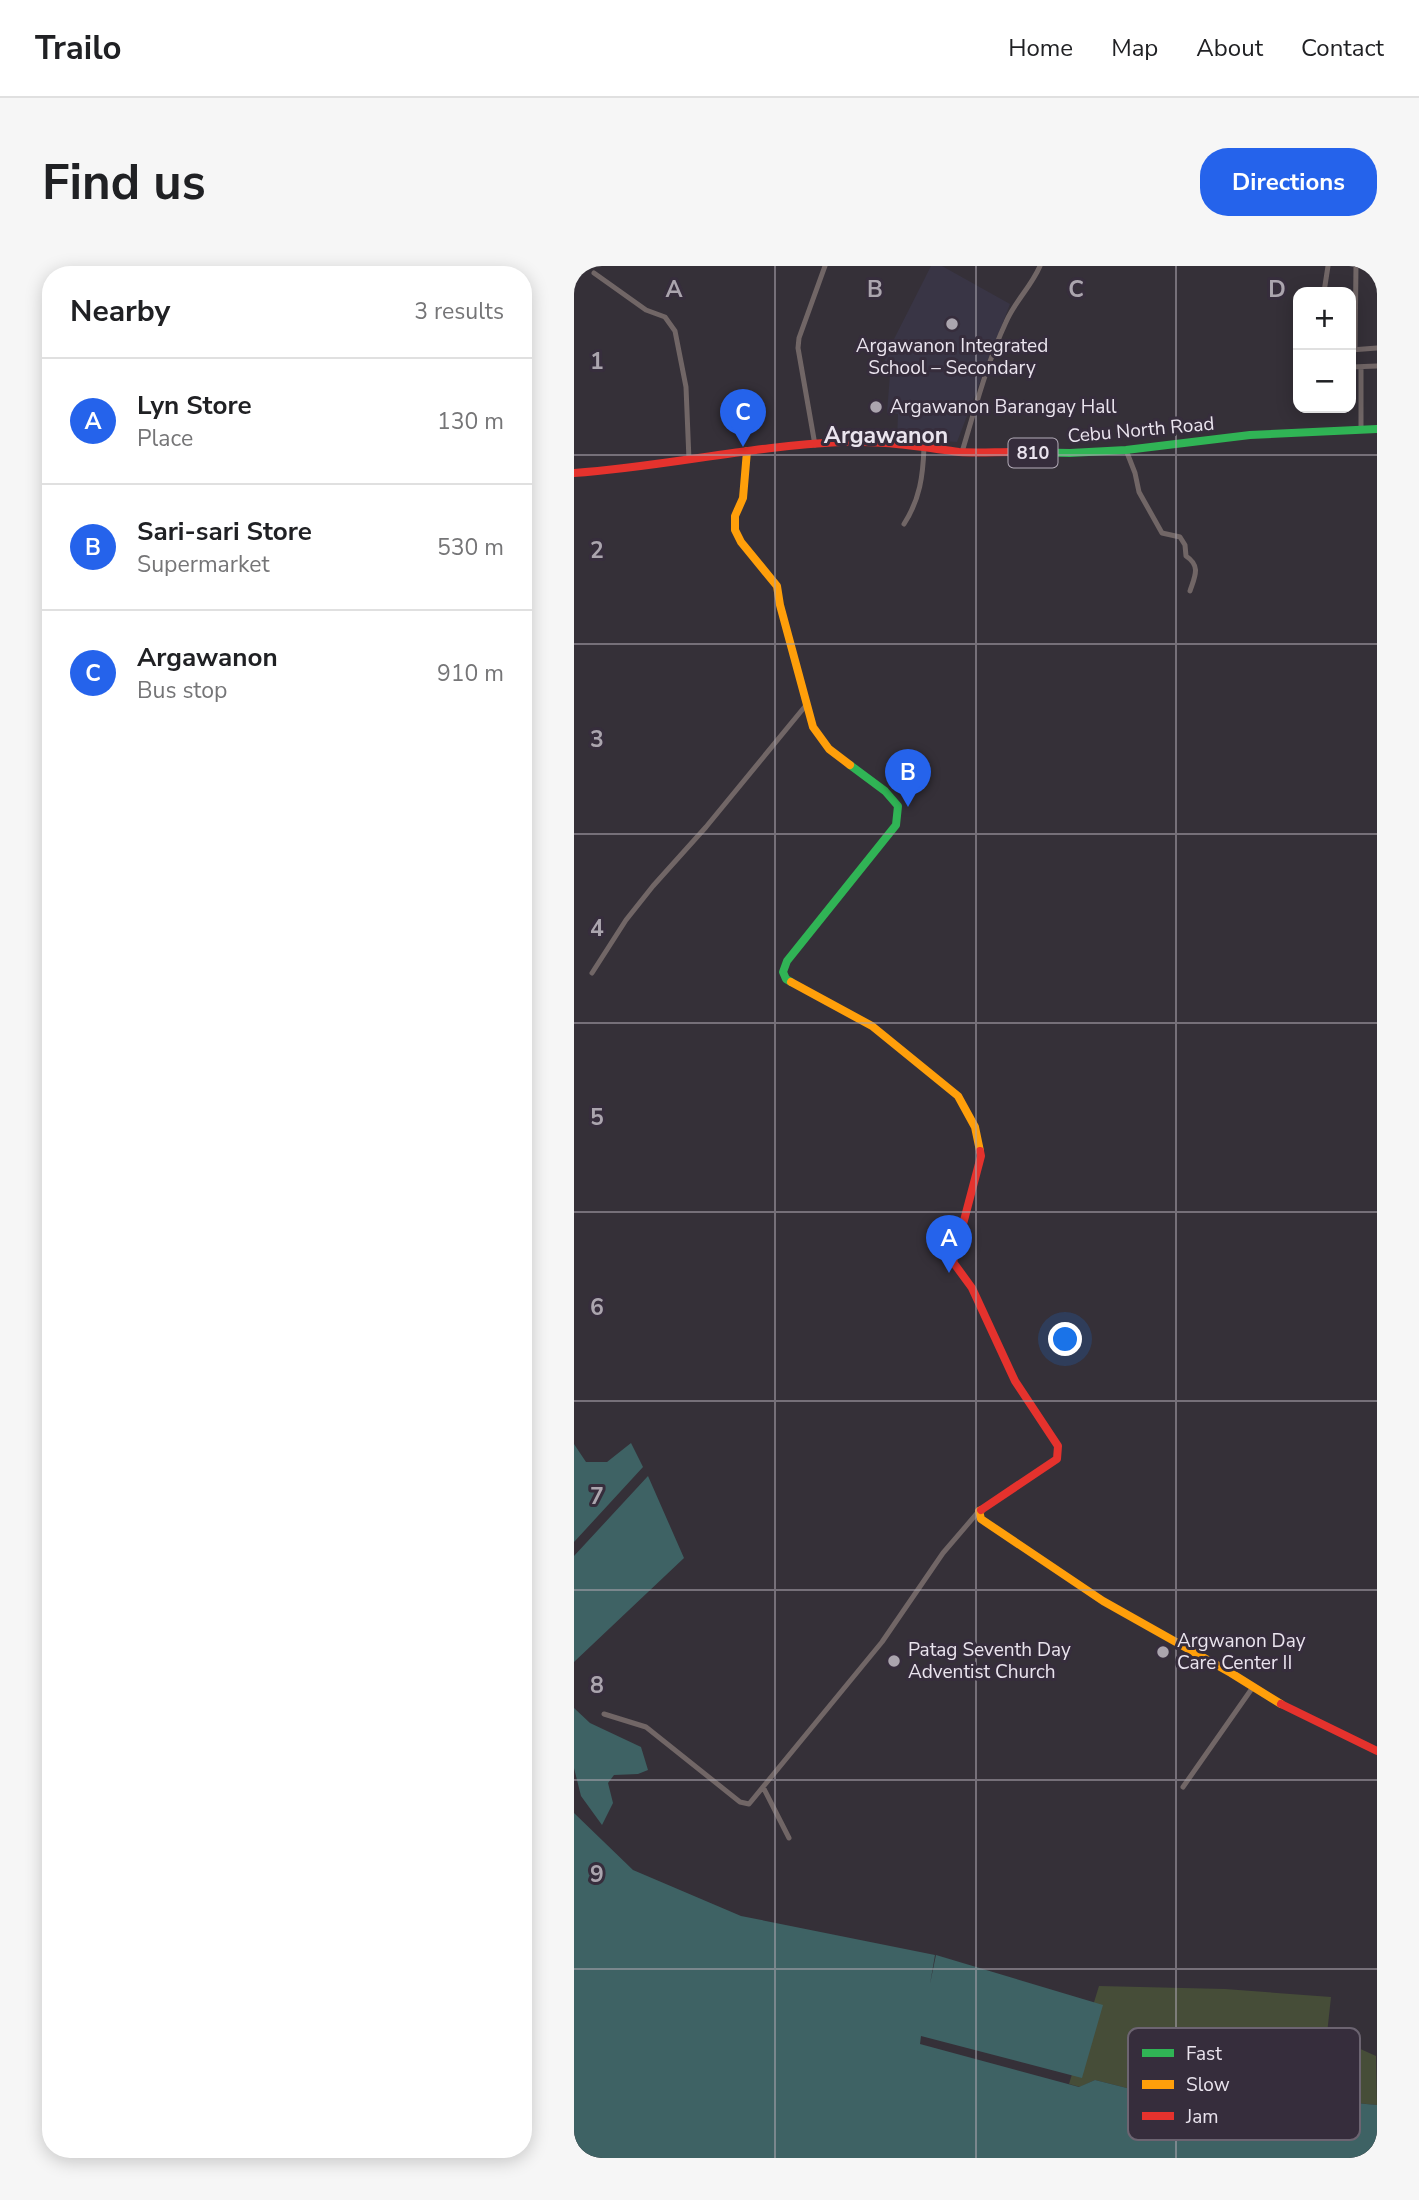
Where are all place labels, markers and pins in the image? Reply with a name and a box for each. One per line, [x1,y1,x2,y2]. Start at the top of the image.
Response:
marker: Argawanon Integrated School – Secondary [944,316,960,332]
place label: Argawanon Integrated School – Secondary [856,333,1048,381]
pin: C [720,389,766,447]
place label: Argawanon Barangay Hall [890,394,1117,420]
marker: Argawanon Barangay Hall [868,399,884,415]
pin: B [885,749,931,807]
pin: A [926,1215,972,1273]
place label: Argwanon Day Care Center II [1177,1628,1306,1676]
place label: Patag Seventh Day Adventist Church [908,1637,1071,1685]
marker: Argwanon Day Care Center II [1155,1644,1171,1660]
marker: Patag Seventh Day Adventist Church [886,1653,902,1669]

